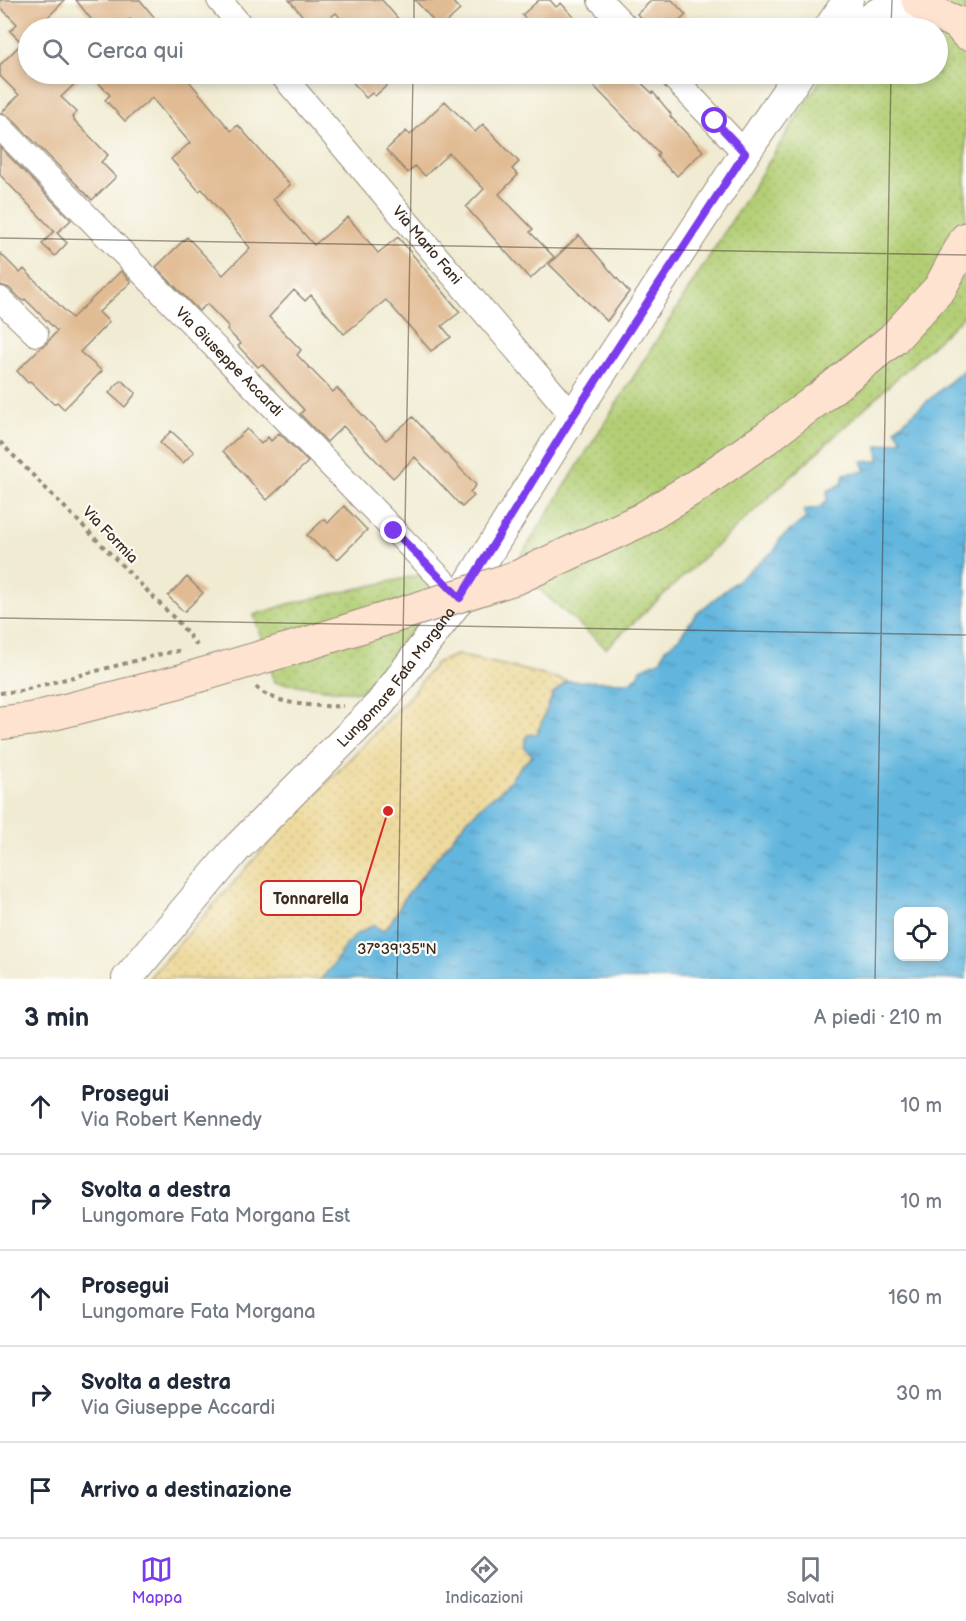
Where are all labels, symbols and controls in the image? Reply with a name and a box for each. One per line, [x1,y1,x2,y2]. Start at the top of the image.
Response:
search box [18,18,948,84]
icon: search [39,35,72,68]
text: Cerca qui [87,38,184,65]
route start [701,107,727,133]
street label: Via Mario Fani [388,202,466,288]
street label: Via Giuseppe Accardi [171,303,287,420]
street label: Via Formia [78,502,142,568]
route end [380,517,406,543]
street label: Lungomare Fata Morgana [333,603,459,751]
callout: Tonnarella [261,881,361,915]
text: Tonnarella [273,890,349,909]
map controls [894,907,948,961]
button: locate [894,907,948,961]
text: 37°39'35"N [357,940,437,959]
text: 3 min [24,1003,89,1034]
text: A piedi · 210 m [814,1006,942,1030]
text: Prosegui [81,1081,169,1108]
icon: ahead [24,1090,57,1123]
text: 10 m [901,1094,942,1118]
text: Via Robert Kennedy [81,1108,262,1132]
text: Svolta a destra [81,1177,231,1204]
icon: right [24,1186,57,1219]
text: 10 m [901,1190,942,1214]
text: Lungomare Fata Morgana Est [81,1204,350,1228]
text: Prosegui [81,1273,169,1300]
icon: ahead [24,1282,57,1315]
text: 160 m [888,1286,942,1310]
text: Lungomare Fata Morgana [81,1300,316,1324]
text: Svolta a destra [81,1369,231,1396]
icon: right [24,1378,57,1411]
text: 30 m [896,1382,942,1406]
text: Via Giuseppe Accardi [81,1396,275,1420]
icon: arrive [24,1474,57,1507]
text: Arrivo a destinazione [81,1477,292,1504]
tab: Mappa [132,1553,182,1608]
tab: Indicazioni [446,1553,523,1608]
tab: Salvati [787,1553,834,1608]

